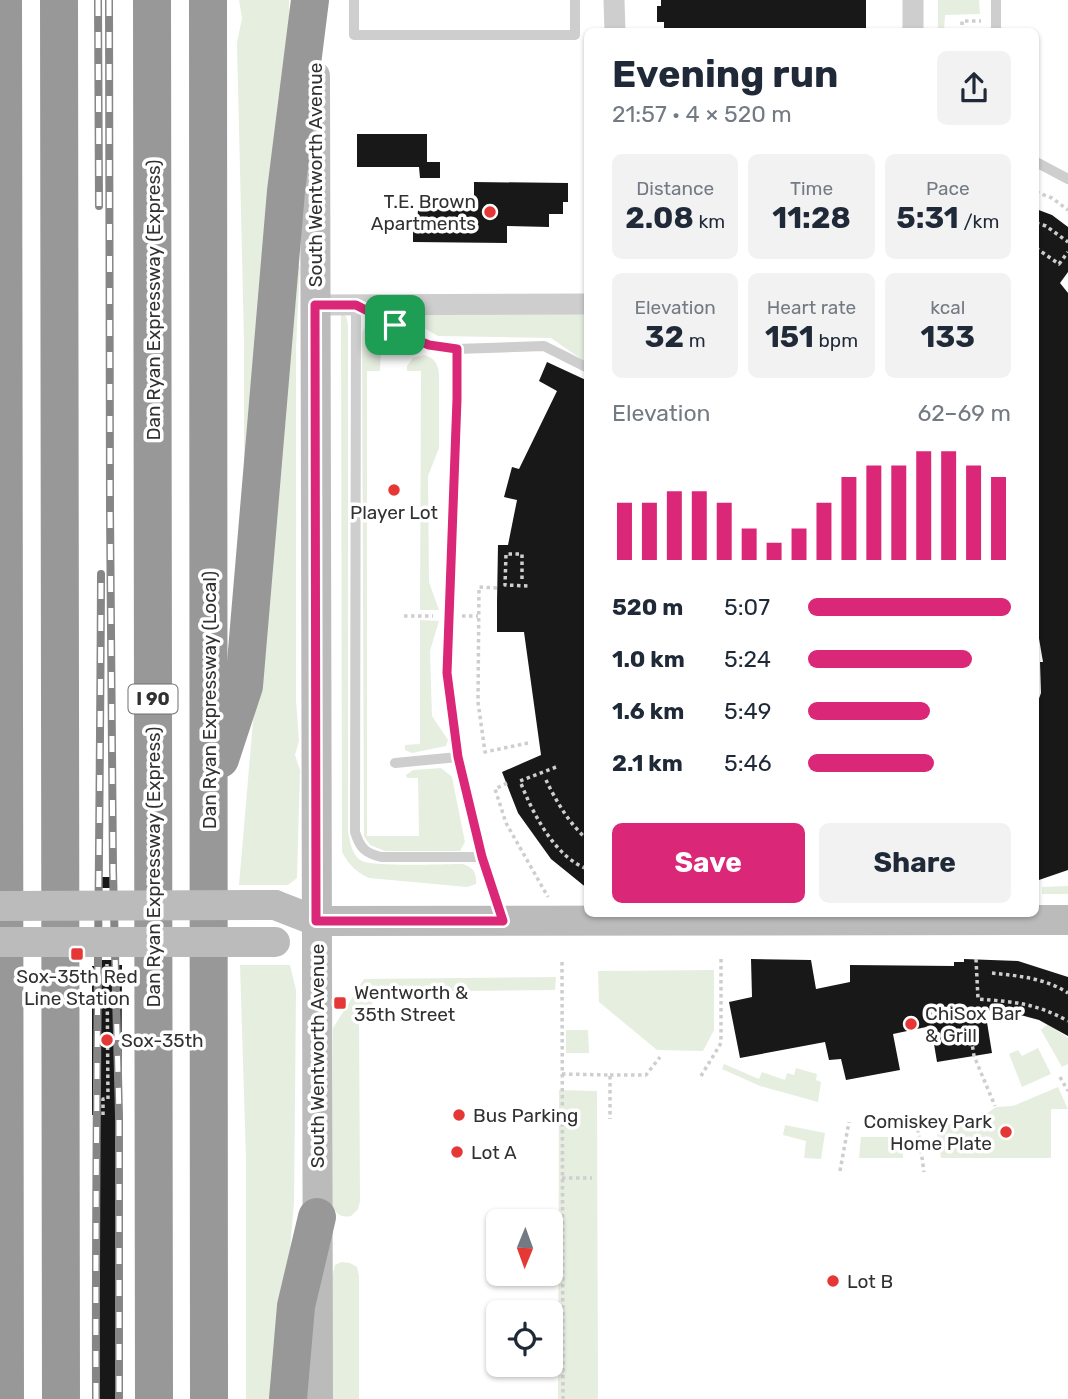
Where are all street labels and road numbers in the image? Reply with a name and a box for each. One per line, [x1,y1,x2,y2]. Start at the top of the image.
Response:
street label: South Wentworth Avenue [304,63,327,287]
street label: Dan Ryan Expressway (Express) [142,160,165,440]
street label: Dan Ryan Expressway (Local) [198,571,221,829]
road number: I 90 [128,684,178,714]
street label: Dan Ryan Expressway (Express) [142,727,165,1007]
street label: South Wentworth Avenue [306,944,329,1168]

